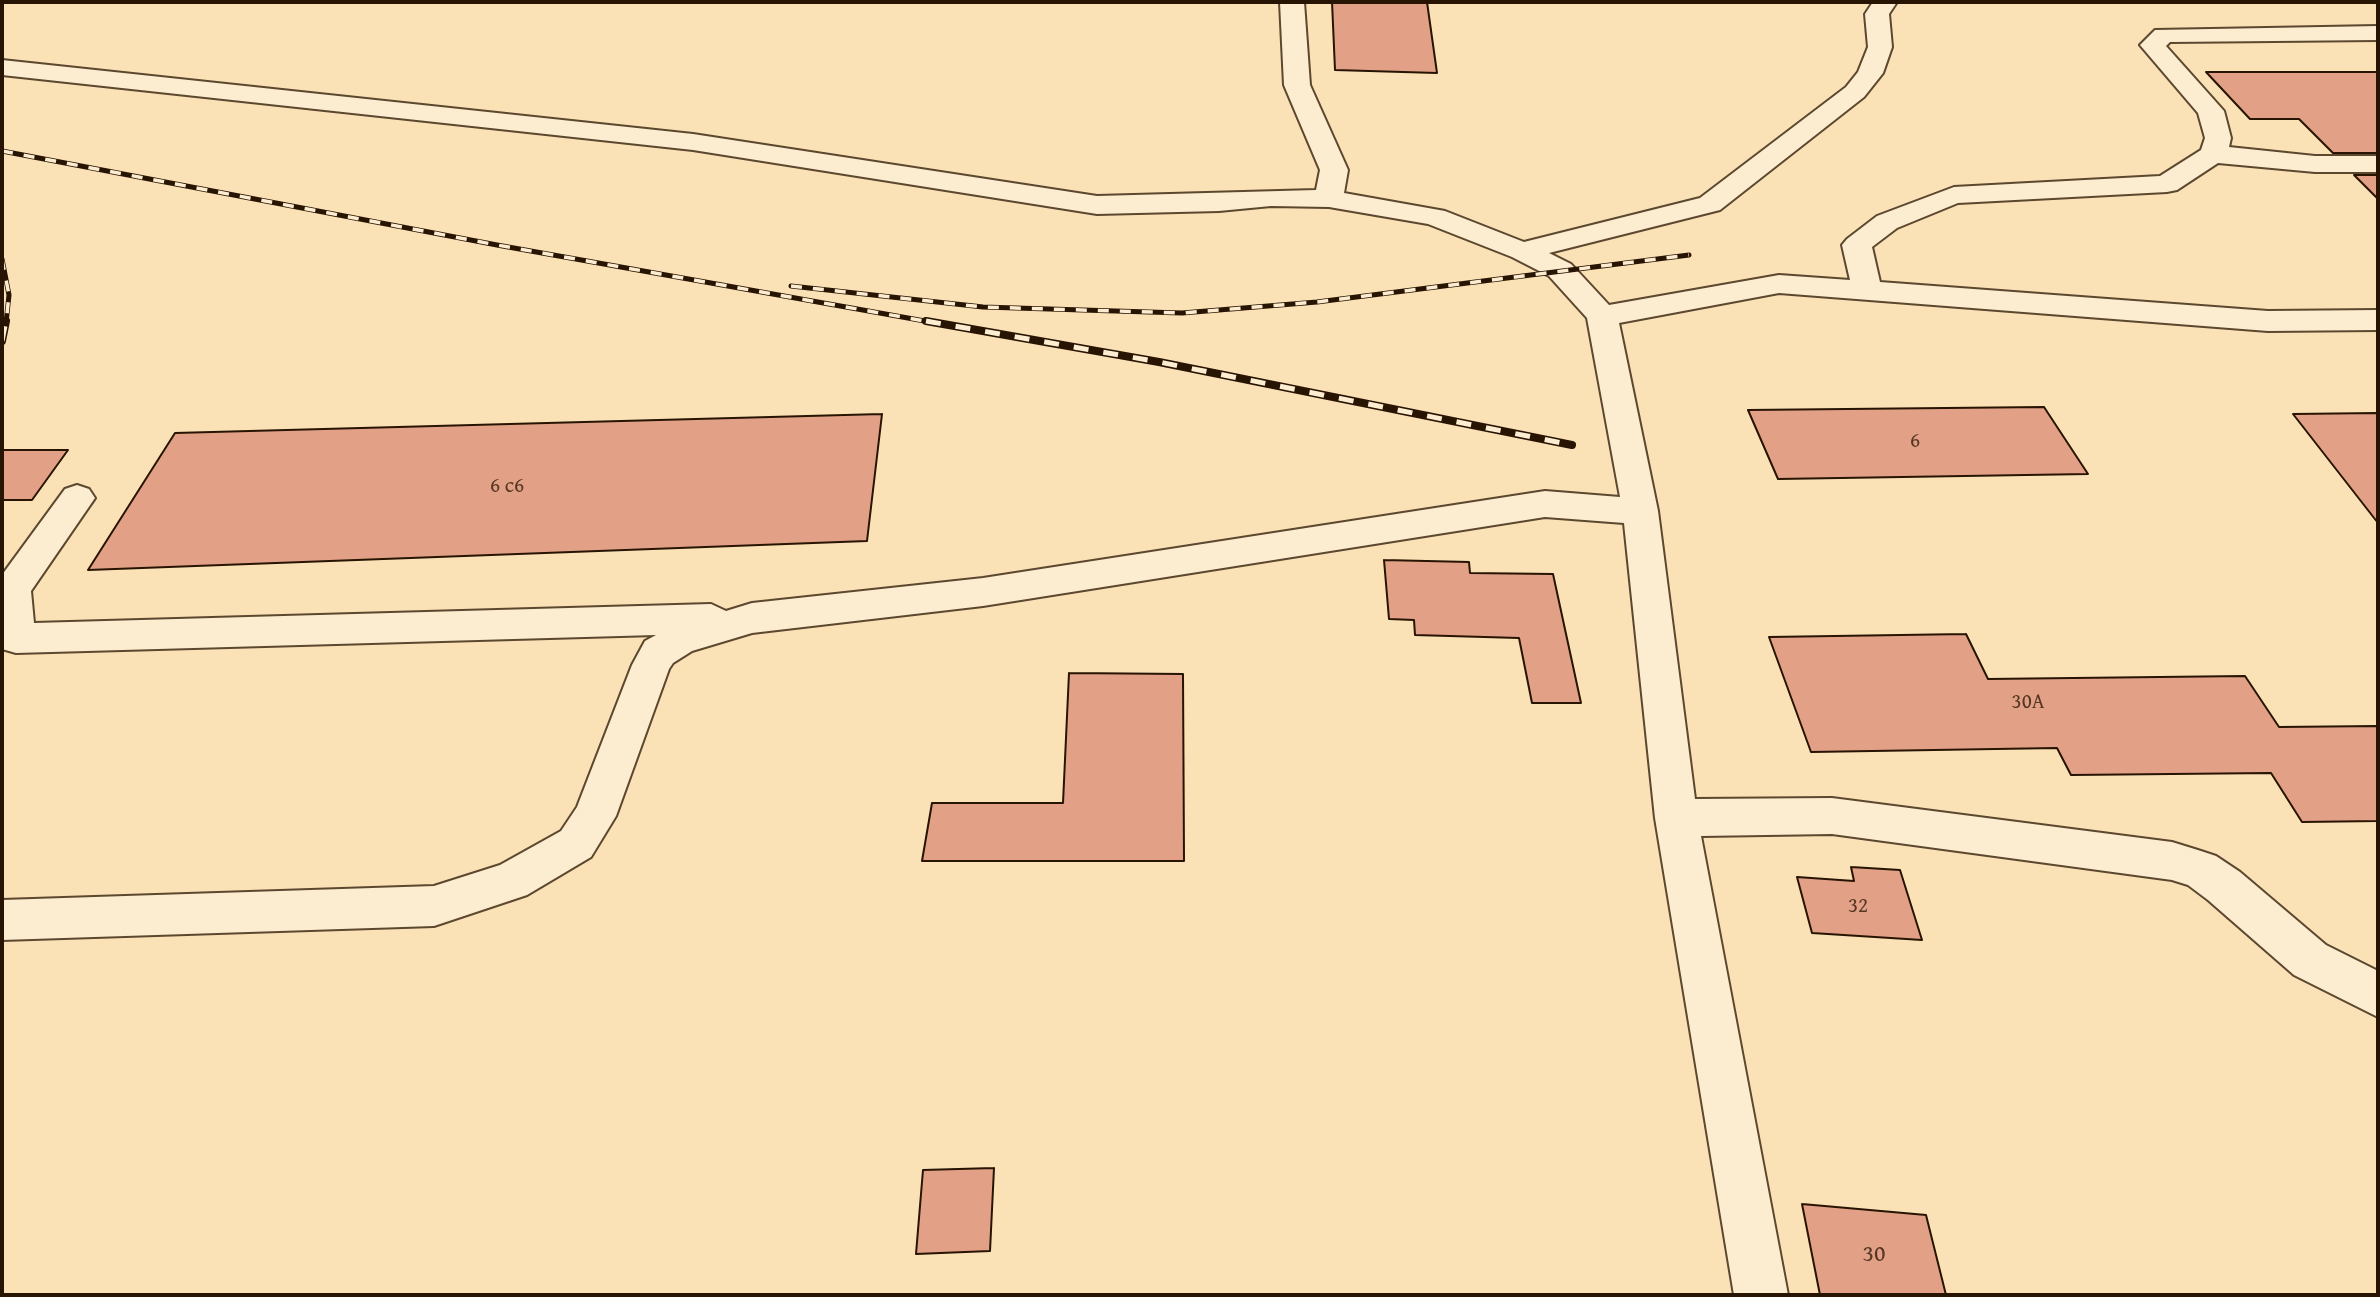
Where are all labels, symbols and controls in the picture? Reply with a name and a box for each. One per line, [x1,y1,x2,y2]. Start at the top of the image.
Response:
house number: 6 [1910,429,1920,455]
house number: 6 с6 [490,474,524,500]
house number: 30А [2012,690,2044,716]
house number: 32 [1848,894,1868,920]
house number: 30 [1862,1241,1886,1269]

